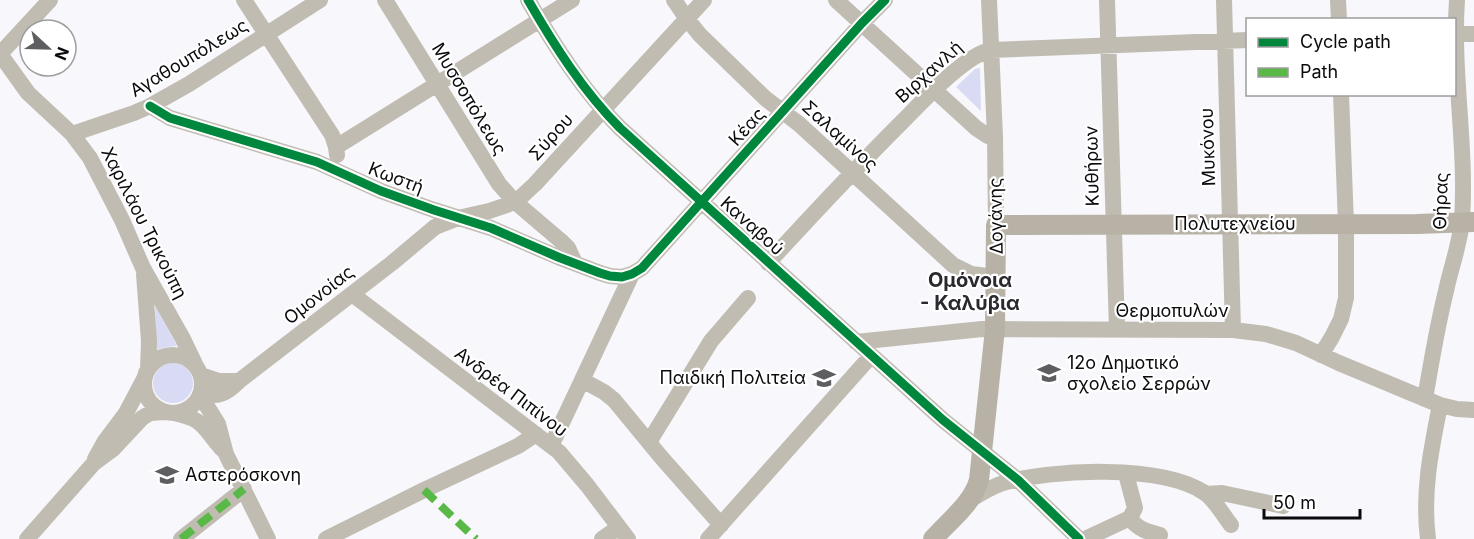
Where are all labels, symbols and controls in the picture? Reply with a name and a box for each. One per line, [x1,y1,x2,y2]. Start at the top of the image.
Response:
street label: Αγαθουπόλεως [126,14,251,101]
north arrow [18,18,78,78]
legend [1246,18,1456,96]
text: Cycle path [1300,31,1391,52]
street label: Βιρχανλή [891,36,966,107]
street label: Μυσσοπόλεως [428,39,511,159]
text: N [50,44,73,63]
text: Path [1300,61,1338,82]
street label: Σαλαμίνος [798,96,883,175]
street label: Κέας [724,103,769,150]
street label: Μυκόνου [1196,107,1219,187]
street label: Σύρου [524,109,577,164]
street label: Κυθήρων [1080,125,1103,207]
street label: Χαριλάου Τρικούπη [97,143,192,302]
street label: Κωστή [366,157,427,198]
street label: Θήρας [1429,172,1452,230]
street label: Δογάνης [984,178,1007,254]
street label: Καναβού [716,192,788,259]
street label: Πολυτεχνείου [1174,213,1296,234]
street label: Ομονοίας [280,261,358,328]
district label: Ομόνοια - Καλύβια [920,268,1020,315]
street label: Θερμοπυλών [1116,300,1229,321]
street label: Ανδρέα Πιπίνου [451,342,572,441]
place label: 12ο Δημοτικό σχολείο Σερρών [1067,352,1211,394]
school or university icon: 12ο Δημοτικό σχολείο Σερρών [1036,360,1062,386]
school or university icon: Παιδική Πολιτεία [811,365,837,391]
place label: Παιδική Πολιτεία [659,367,806,388]
school or university icon: Αστερόσκονη [154,462,180,488]
place label: Αστερόσκονη [185,464,301,485]
scale bar [1264,482,1360,520]
text: 50 m [1273,492,1316,513]

